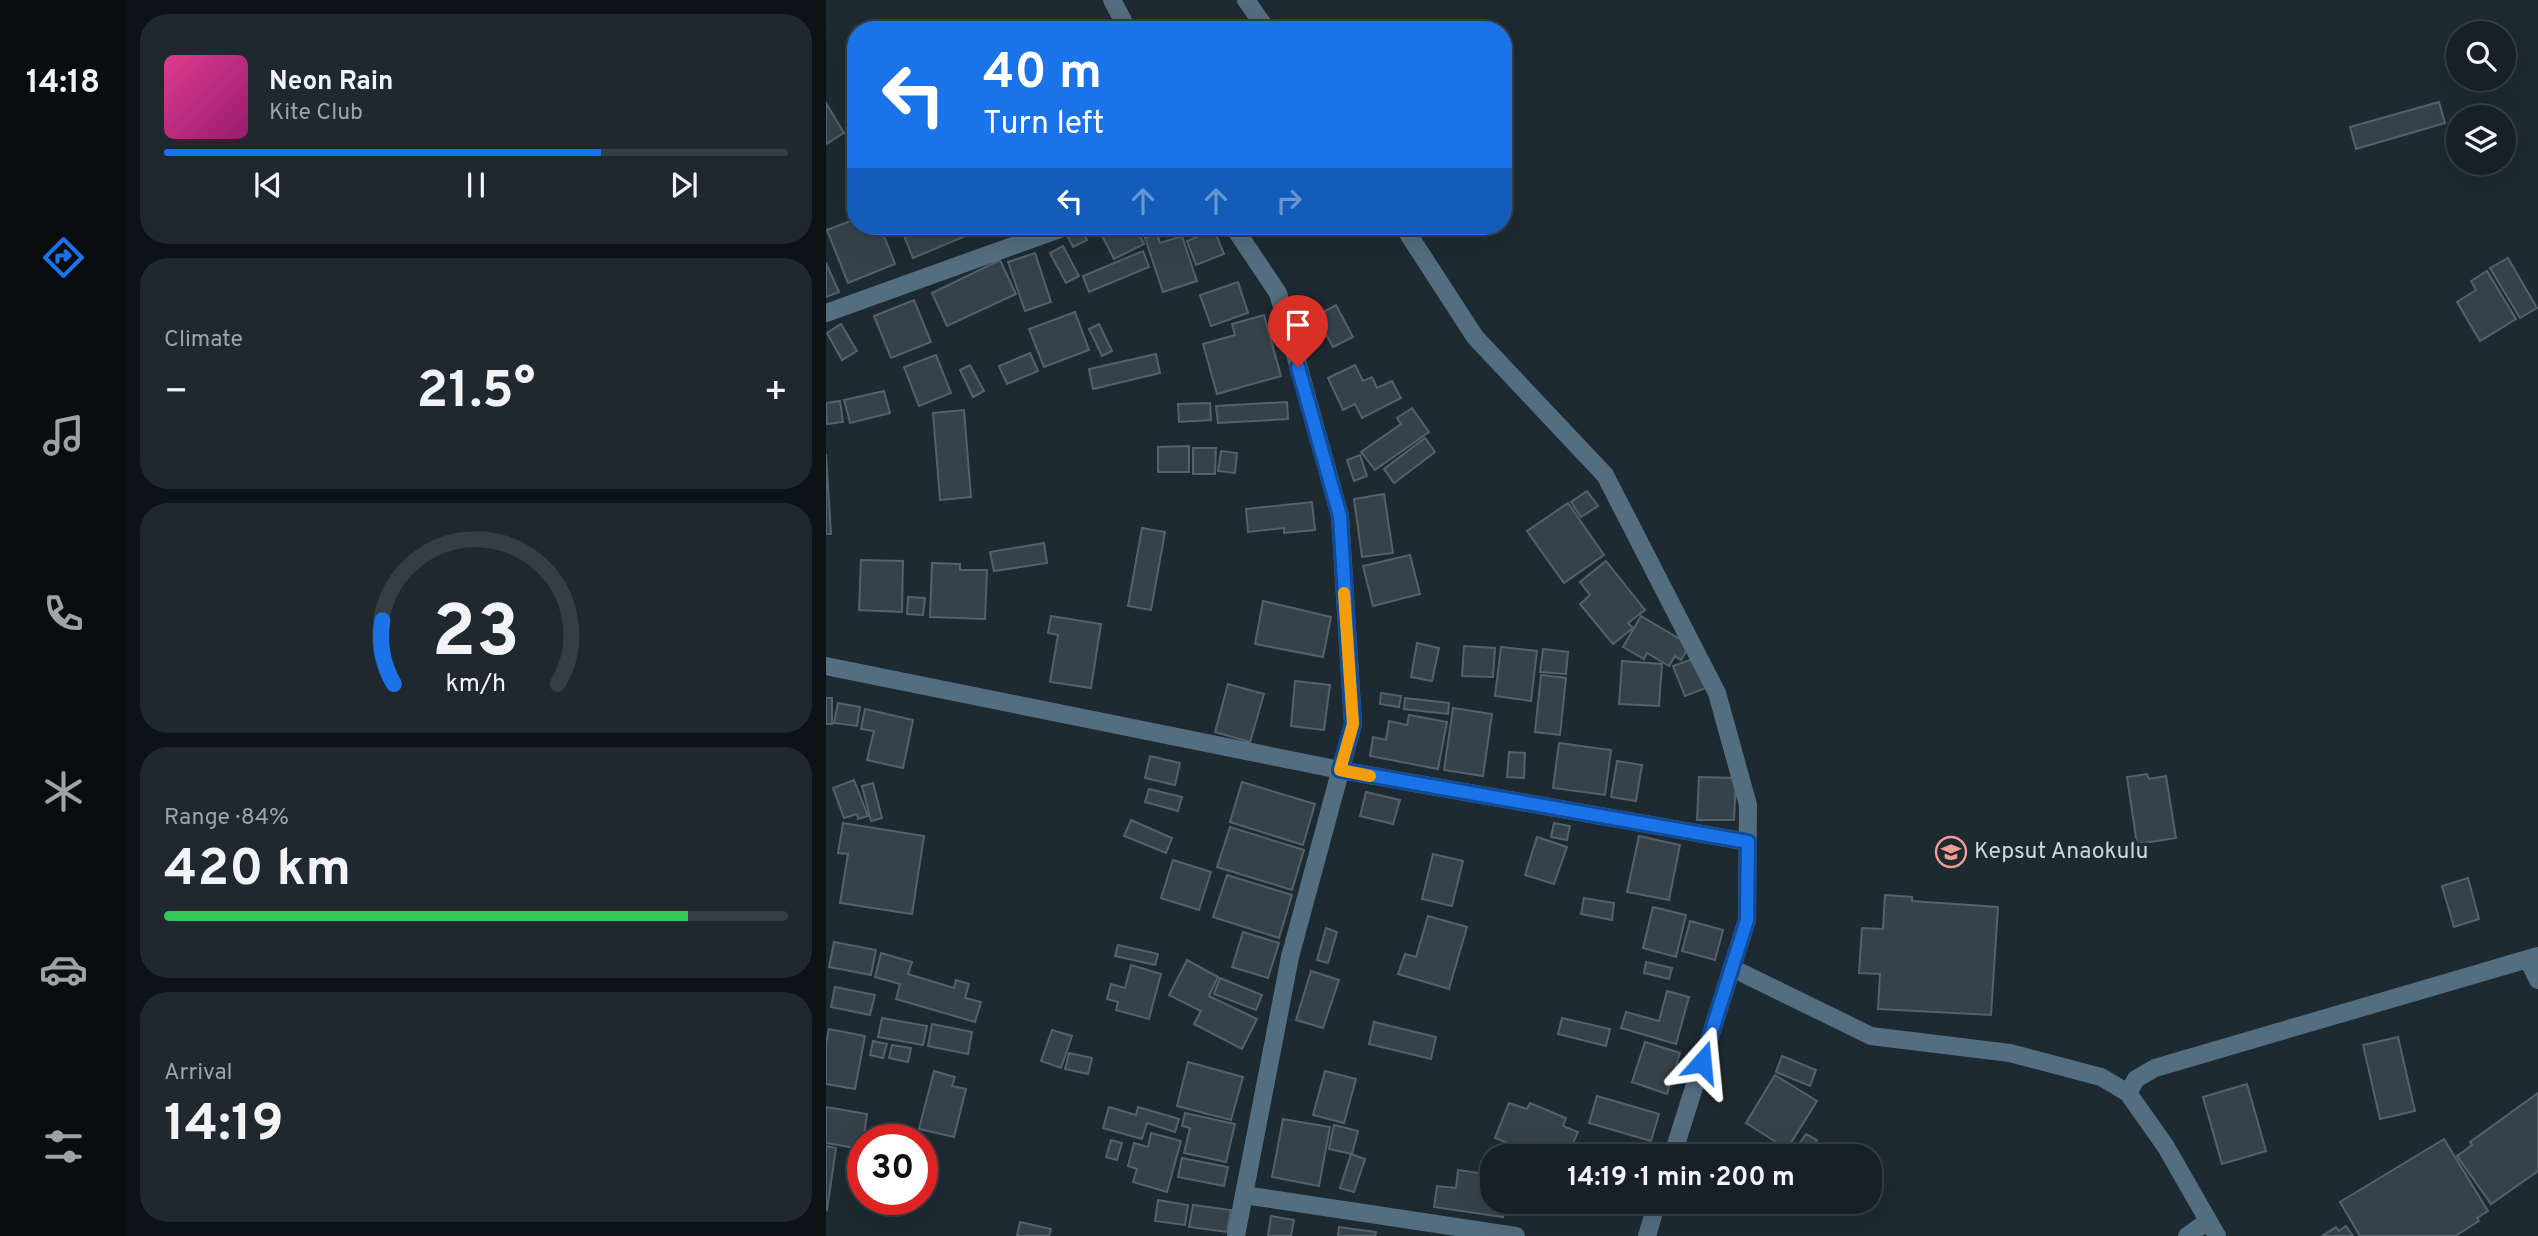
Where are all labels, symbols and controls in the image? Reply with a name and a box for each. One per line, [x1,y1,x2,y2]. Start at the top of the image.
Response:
map controls [2446,21,2516,175]
button: search [2446,21,2516,91]
text: 40 m [983,44,1102,106]
icon: left [868,49,959,140]
text: 14:18 [26,64,100,104]
text: Neon Rain [269,66,394,99]
text: Kite Club [269,99,363,128]
text: Turn left [983,105,1104,145]
button: layers [2446,105,2516,175]
icon: previous [249,166,287,204]
icon: pause [457,166,495,204]
icon: next [665,166,703,204]
icon: left [1051,182,1089,220]
icon: ahead [1124,182,1162,220]
icon: ahead [1197,182,1235,220]
icon: right [1270,182,1308,220]
icon: directions [39,233,88,282]
pin [1268,295,1328,367]
icon: arrive [1279,306,1317,344]
text: Climate [164,326,243,355]
text: 21.5° [417,360,535,426]
text: − [164,369,189,418]
text: + [763,369,788,418]
icon: music [39,411,88,460]
icon: phone [39,589,88,638]
text: 23 [432,590,520,682]
text: km/h [446,669,506,701]
icon: climate [39,767,88,816]
text: Range · 84% [164,804,289,833]
school or university icon: Kepsut Anaokulu [1934,835,1968,869]
text: 420 km [164,838,351,904]
place label: Kepsut Anaokulu [1974,838,2148,867]
icon: car [39,945,88,994]
position arrow [1665,1025,1739,1099]
text: Arrival [164,1059,233,1088]
text: 14:19 [164,1093,284,1159]
icon: filters [39,1122,88,1171]
speed limit sign: 30 [847,1124,938,1215]
text: 14:19 · 1 min · 200 m [1567,1162,1795,1195]

